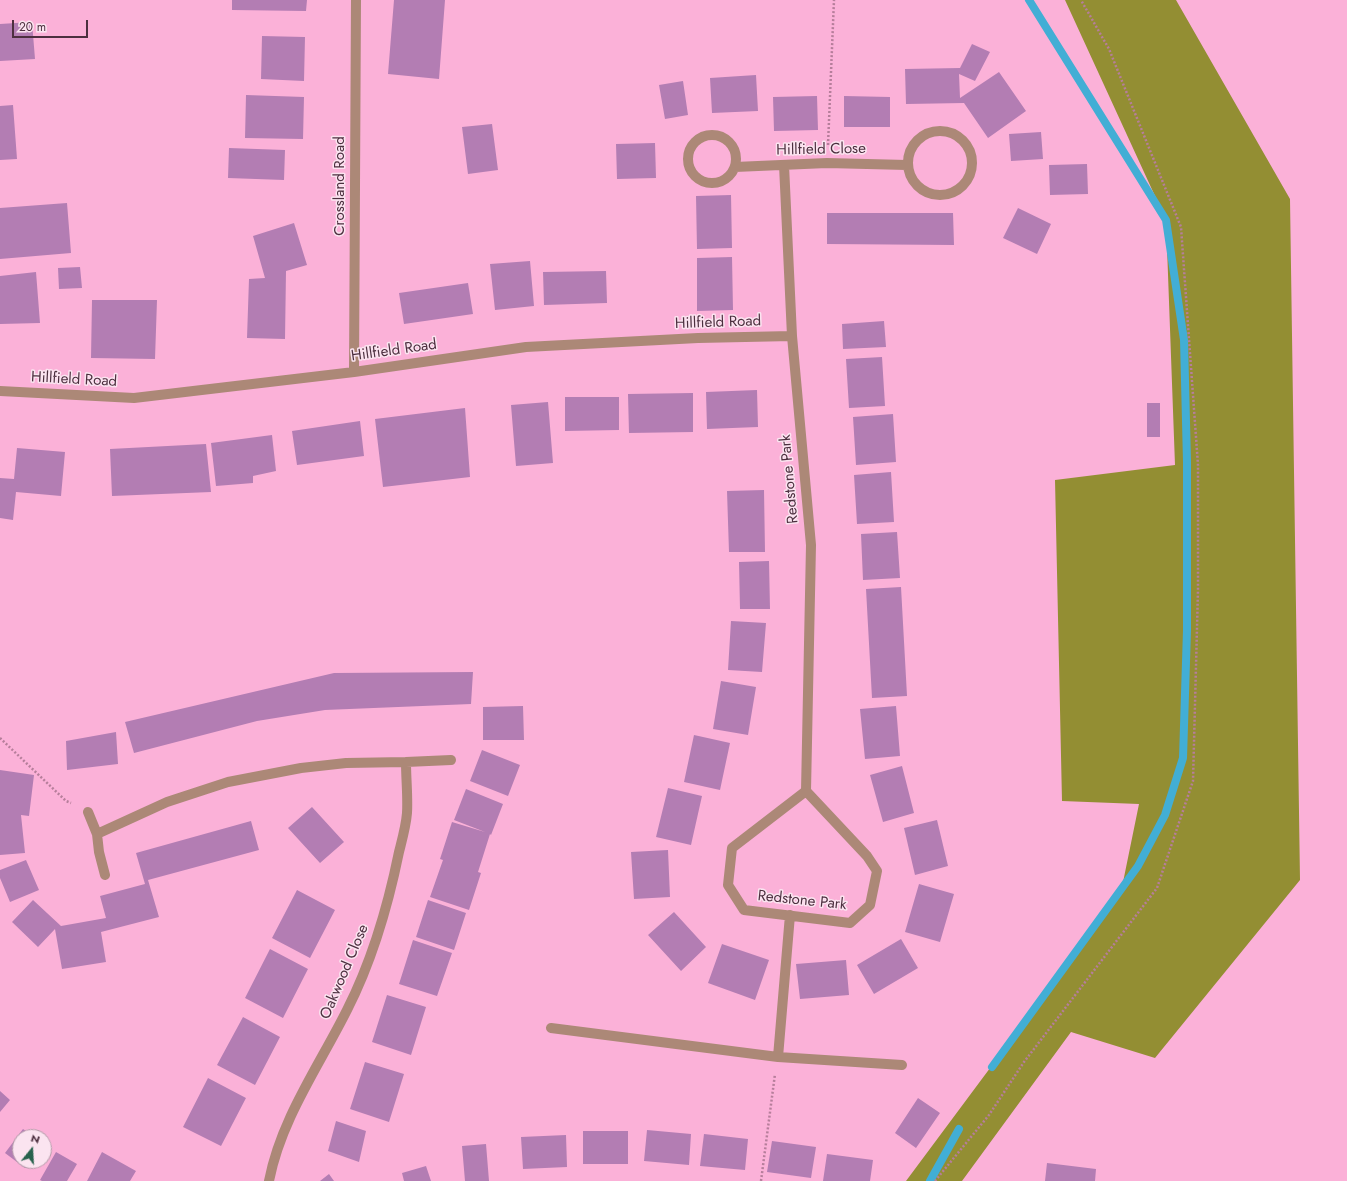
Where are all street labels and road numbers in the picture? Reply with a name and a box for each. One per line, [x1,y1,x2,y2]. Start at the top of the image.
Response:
street label: Crossland Road [331,136,349,236]
street label: Hillfield Close [776,140,866,160]
street label: Hillfield Road [675,312,761,334]
street label: Hillfield Road [350,336,438,366]
street label: Hillfield Road [30,369,118,391]
street label: Redstone Park [777,434,803,524]
street label: Redstone Park [757,887,847,915]
street label: Oakwood Close [317,922,373,1022]

